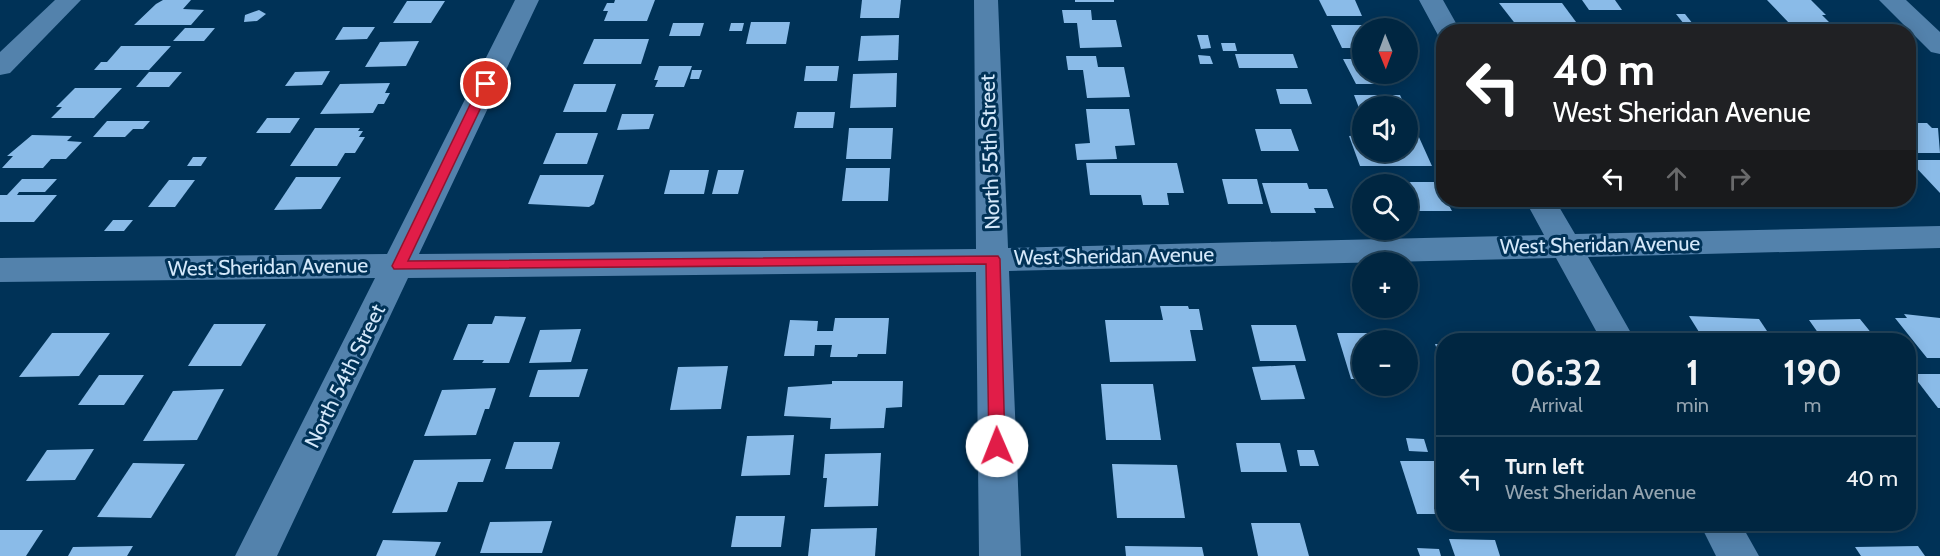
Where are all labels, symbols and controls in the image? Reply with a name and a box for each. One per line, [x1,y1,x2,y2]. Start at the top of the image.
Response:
north arrow [1352,18,1418,84]
map controls [1352,18,1418,396]
text: 40 m [1553,44,1655,96]
icon: left [1454,48,1532,126]
pin [460,58,511,109]
icon: arrive [469,67,502,100]
street label: North 55th Street [974,74,1005,230]
button: sound [1352,96,1418,162]
text: West Sheridan Avenue [1553,96,1811,129]
icon: left [1597,162,1630,195]
icon: ahead [1660,162,1693,195]
icon: right [1723,162,1756,195]
button: search [1352,174,1418,240]
street label: West Sheridan Avenue [1500,230,1701,259]
street label: West Sheridan Avenue [1014,241,1215,270]
street label: West Sheridan Avenue [168,252,369,281]
button: + [1352,252,1418,318]
street label: North 54th Street [299,300,390,452]
button: − [1352,330,1418,396]
text: 06:32 [1510,350,1602,394]
text: 1 [1686,350,1699,394]
text: 190 [1783,350,1842,394]
text: Arrival [1529,393,1583,417]
text: min [1676,393,1709,417]
text: m [1804,393,1821,417]
position arrow [965,414,1029,478]
text: Turn left [1505,453,1584,480]
icon: left [1454,462,1487,495]
text: 40 m [1846,465,1898,492]
text: West Sheridan Avenue [1505,480,1696,504]

